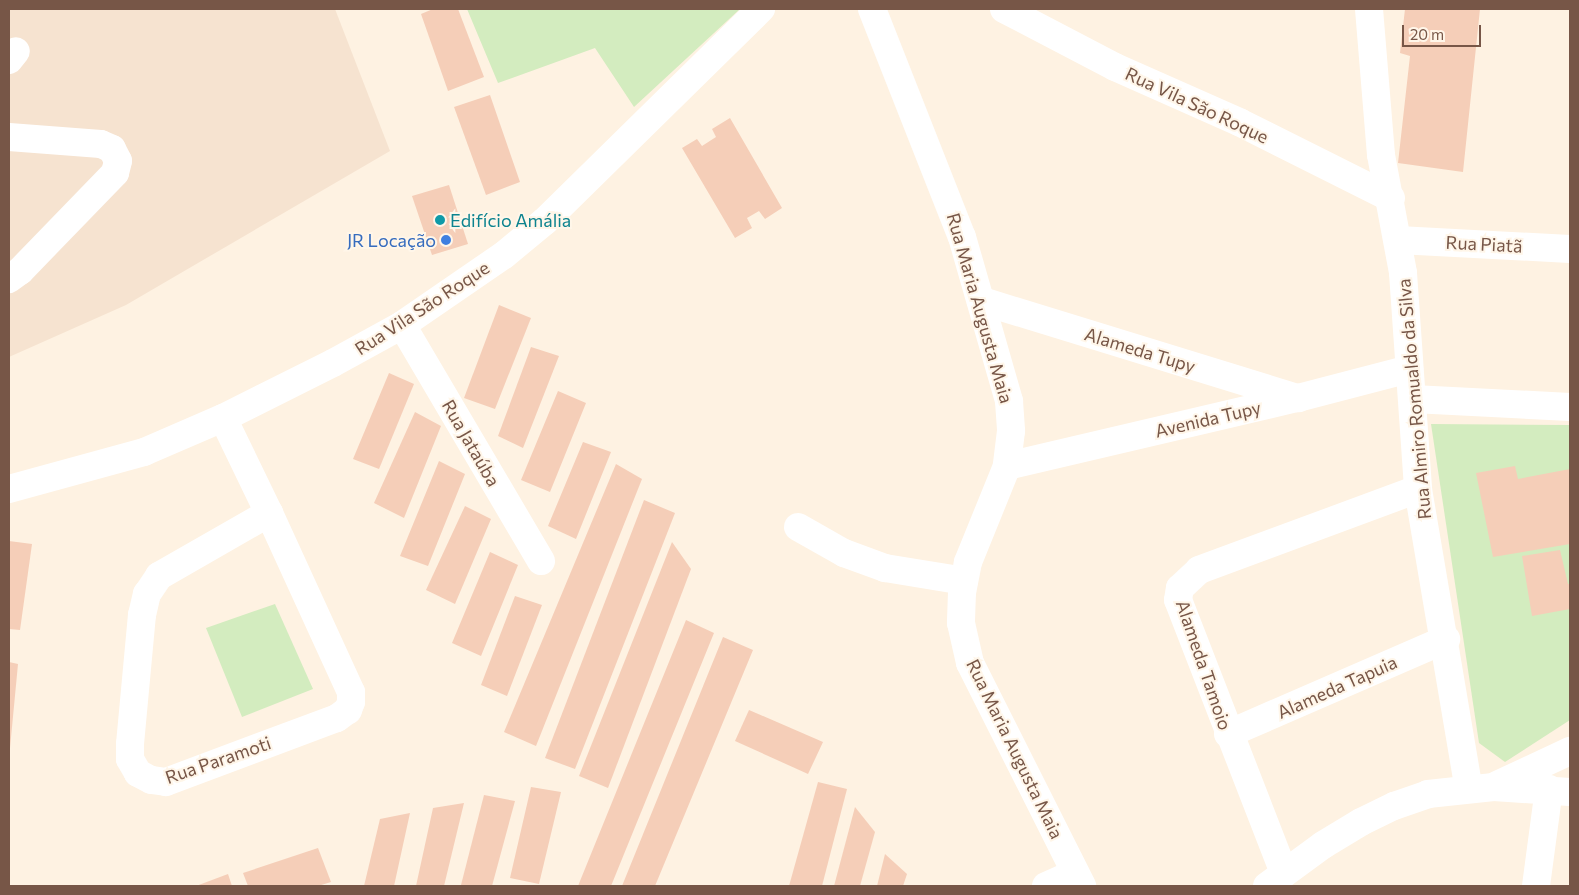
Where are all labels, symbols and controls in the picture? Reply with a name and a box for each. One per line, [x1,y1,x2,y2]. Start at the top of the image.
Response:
scale bar [1404,15,1483,47]
text: 20 m [1410,25,1444,43]
street label: Rua Vila São Roque [1122,62,1272,148]
place label: Edifício Amália [450,209,571,231]
street label: Rua Maria Augusta Maia [942,210,1018,406]
marker: Edifício Amália [434,214,446,226]
place label: JR Locação [347,229,436,251]
street label: Rua Piatã [1445,231,1523,257]
marker: JR Locação [440,234,452,246]
street label: Rua Vila São Roque [351,257,493,359]
street label: Rua Almiro Romualdo da Silva [1393,278,1435,520]
street label: Alameda Tupy [1082,323,1198,377]
street label: Rua Jataúba [438,396,504,490]
street label: Avenida Tupy [1153,396,1263,442]
street label: Alameda Tamoio [1172,597,1236,733]
street label: Alameda Tapuia [1274,651,1400,723]
street label: Rua Maria Augusta Maia [962,656,1068,842]
street label: Rua Paramoti [162,732,274,788]

